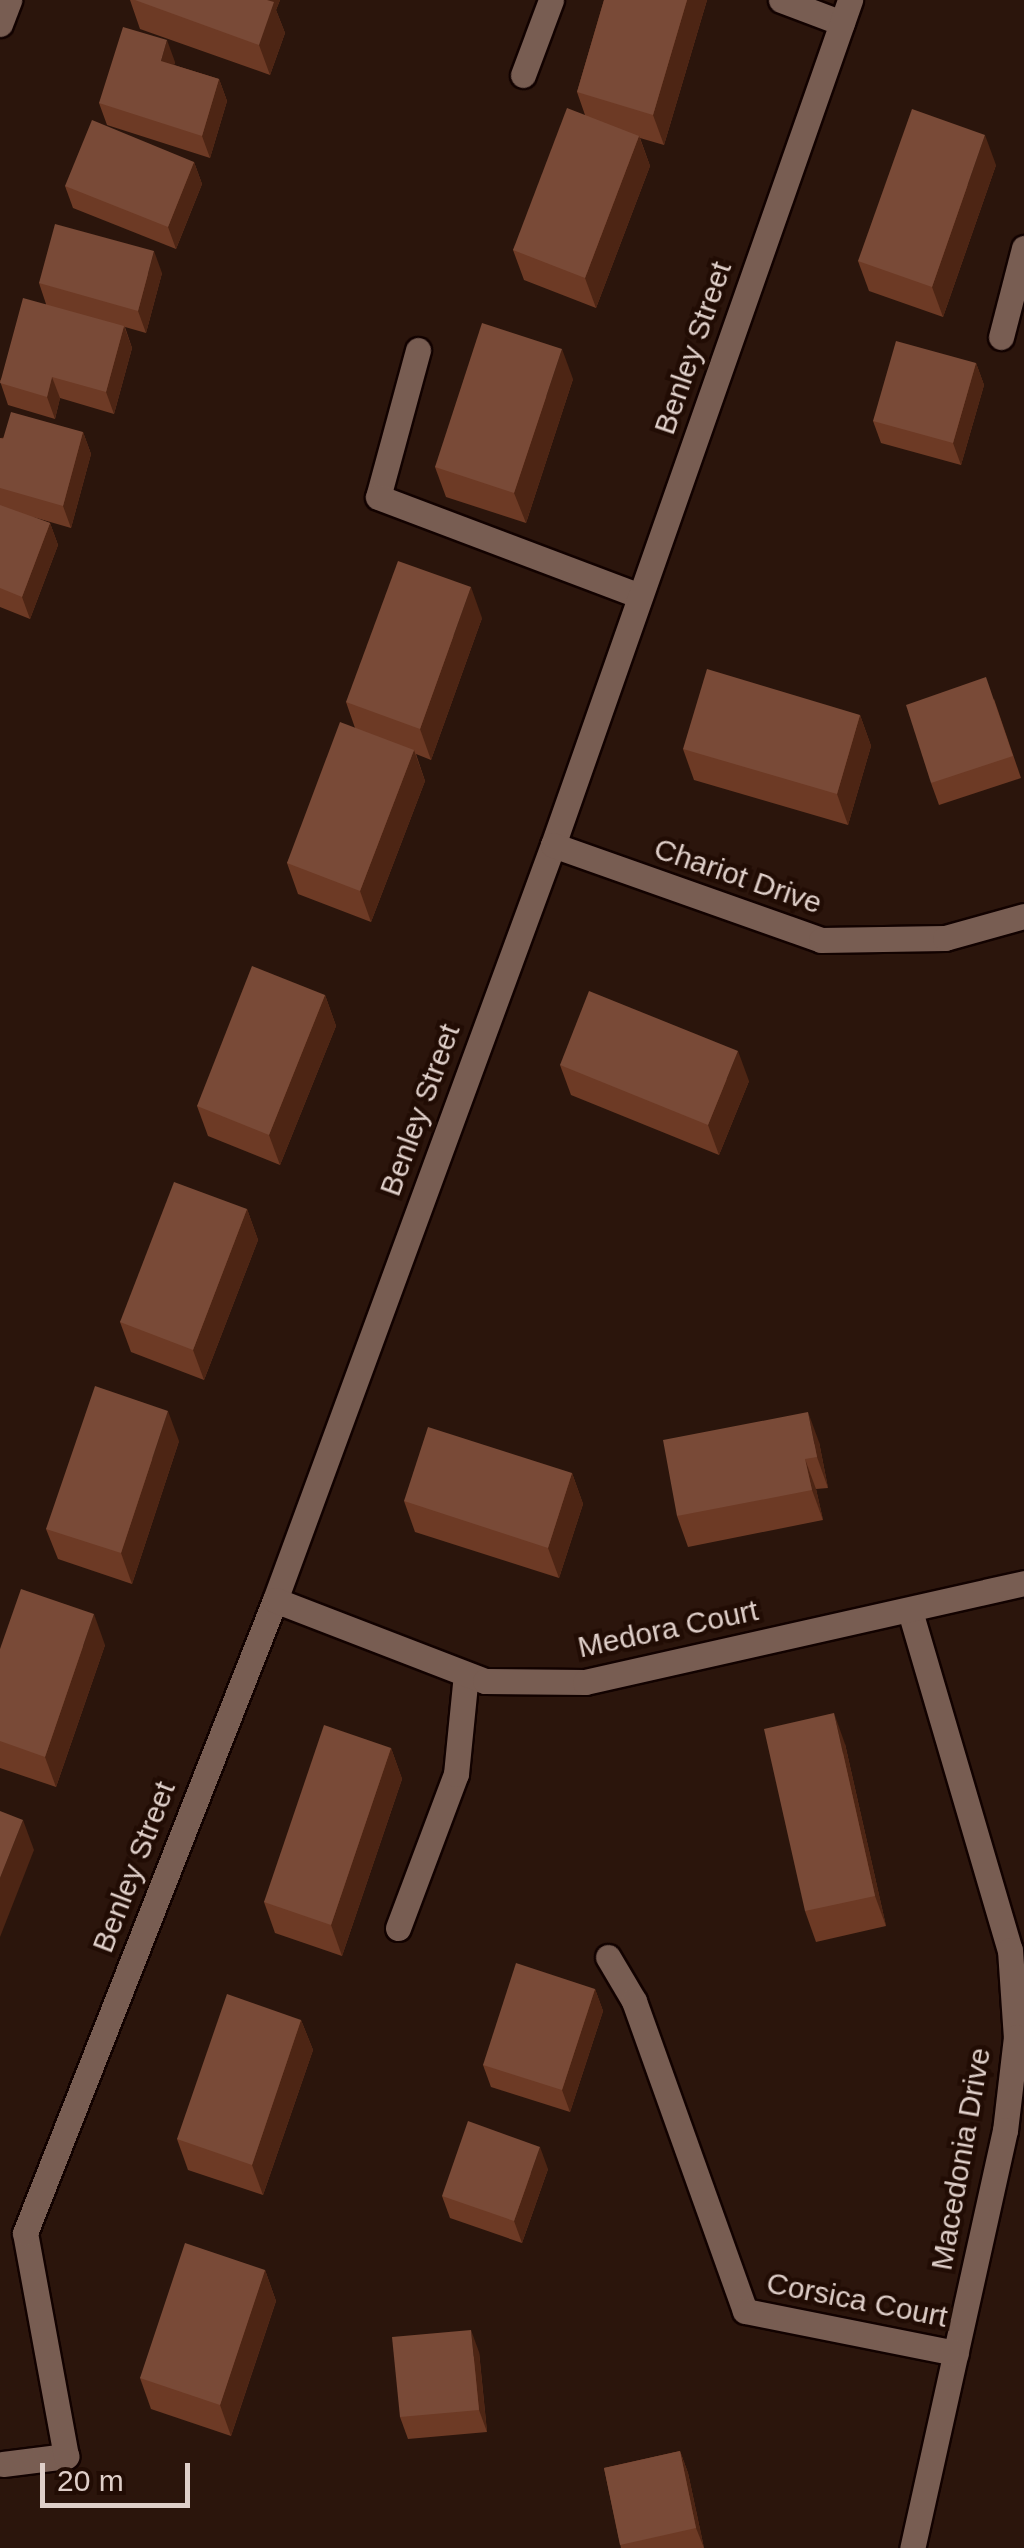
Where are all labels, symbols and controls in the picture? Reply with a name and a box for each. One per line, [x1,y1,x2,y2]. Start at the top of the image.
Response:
street label: Benley Street [647,257,739,439]
street label: Chariot Drive [649,830,827,922]
street label: Benley Street [372,1019,468,1201]
street label: Medora Court [575,1592,761,1666]
street label: Benley Street [85,1776,183,1958]
street label: Macedonia Drive [924,2045,998,2273]
street label: Corsica Court [764,2265,950,2335]
scale bar [45,2443,195,2505]
text: 20 m [57,2464,124,2497]

